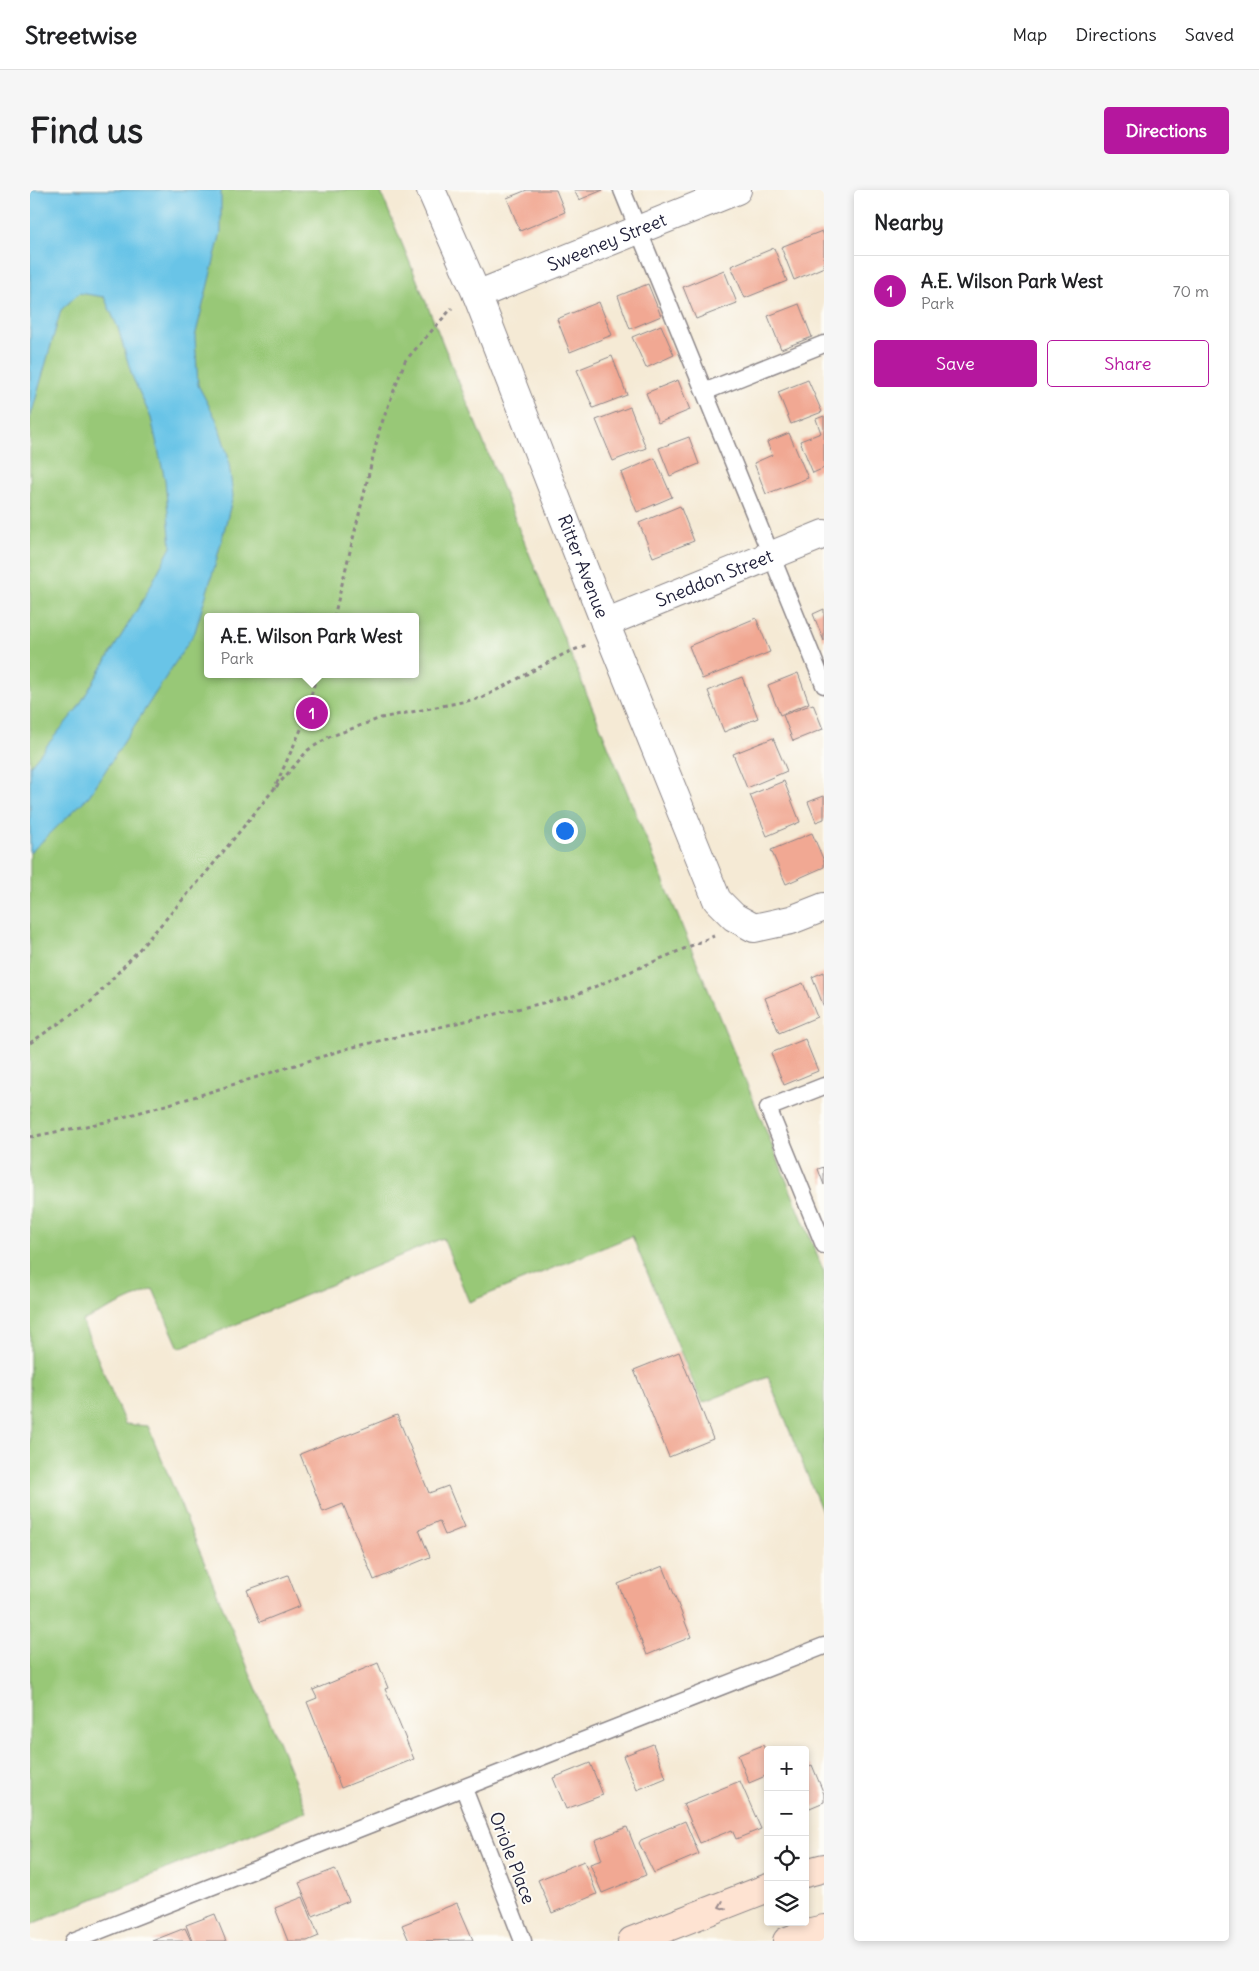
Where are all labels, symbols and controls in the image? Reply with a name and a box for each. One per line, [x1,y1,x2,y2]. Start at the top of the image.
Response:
text: Streetwise [25,20,137,50]
text: Map [1012,23,1047,46]
text: Directions [1075,23,1157,46]
text: Saved [1185,23,1234,46]
button: Directions [1104,107,1229,154]
text: Find us [30,108,143,152]
street label: Sweeney Street [544,208,669,276]
text: Nearby [874,209,944,236]
text: A.E. Wilson Park West [921,269,1103,293]
text: 1 [887,281,893,301]
text: 70 m [1173,281,1209,301]
text: Park [921,293,954,313]
button: Save [874,340,1037,387]
button: Share [1047,340,1209,387]
street label: Ritter Avenue [553,511,614,621]
street label: Sneddon Street [652,544,776,612]
popup [204,613,419,678]
text: A.E. Wilson Park West [220,624,403,648]
text: Park [220,648,254,668]
pin: 1 [296,694,328,732]
your location [552,818,578,844]
map controls [764,1746,809,1926]
button: + [764,1746,809,1791]
button: − [764,1791,809,1836]
street label: Oriole Place [484,1808,541,1907]
button: locate [764,1836,809,1881]
button: layers [764,1881,809,1926]
one-way arrow [719,1900,727,1910]

